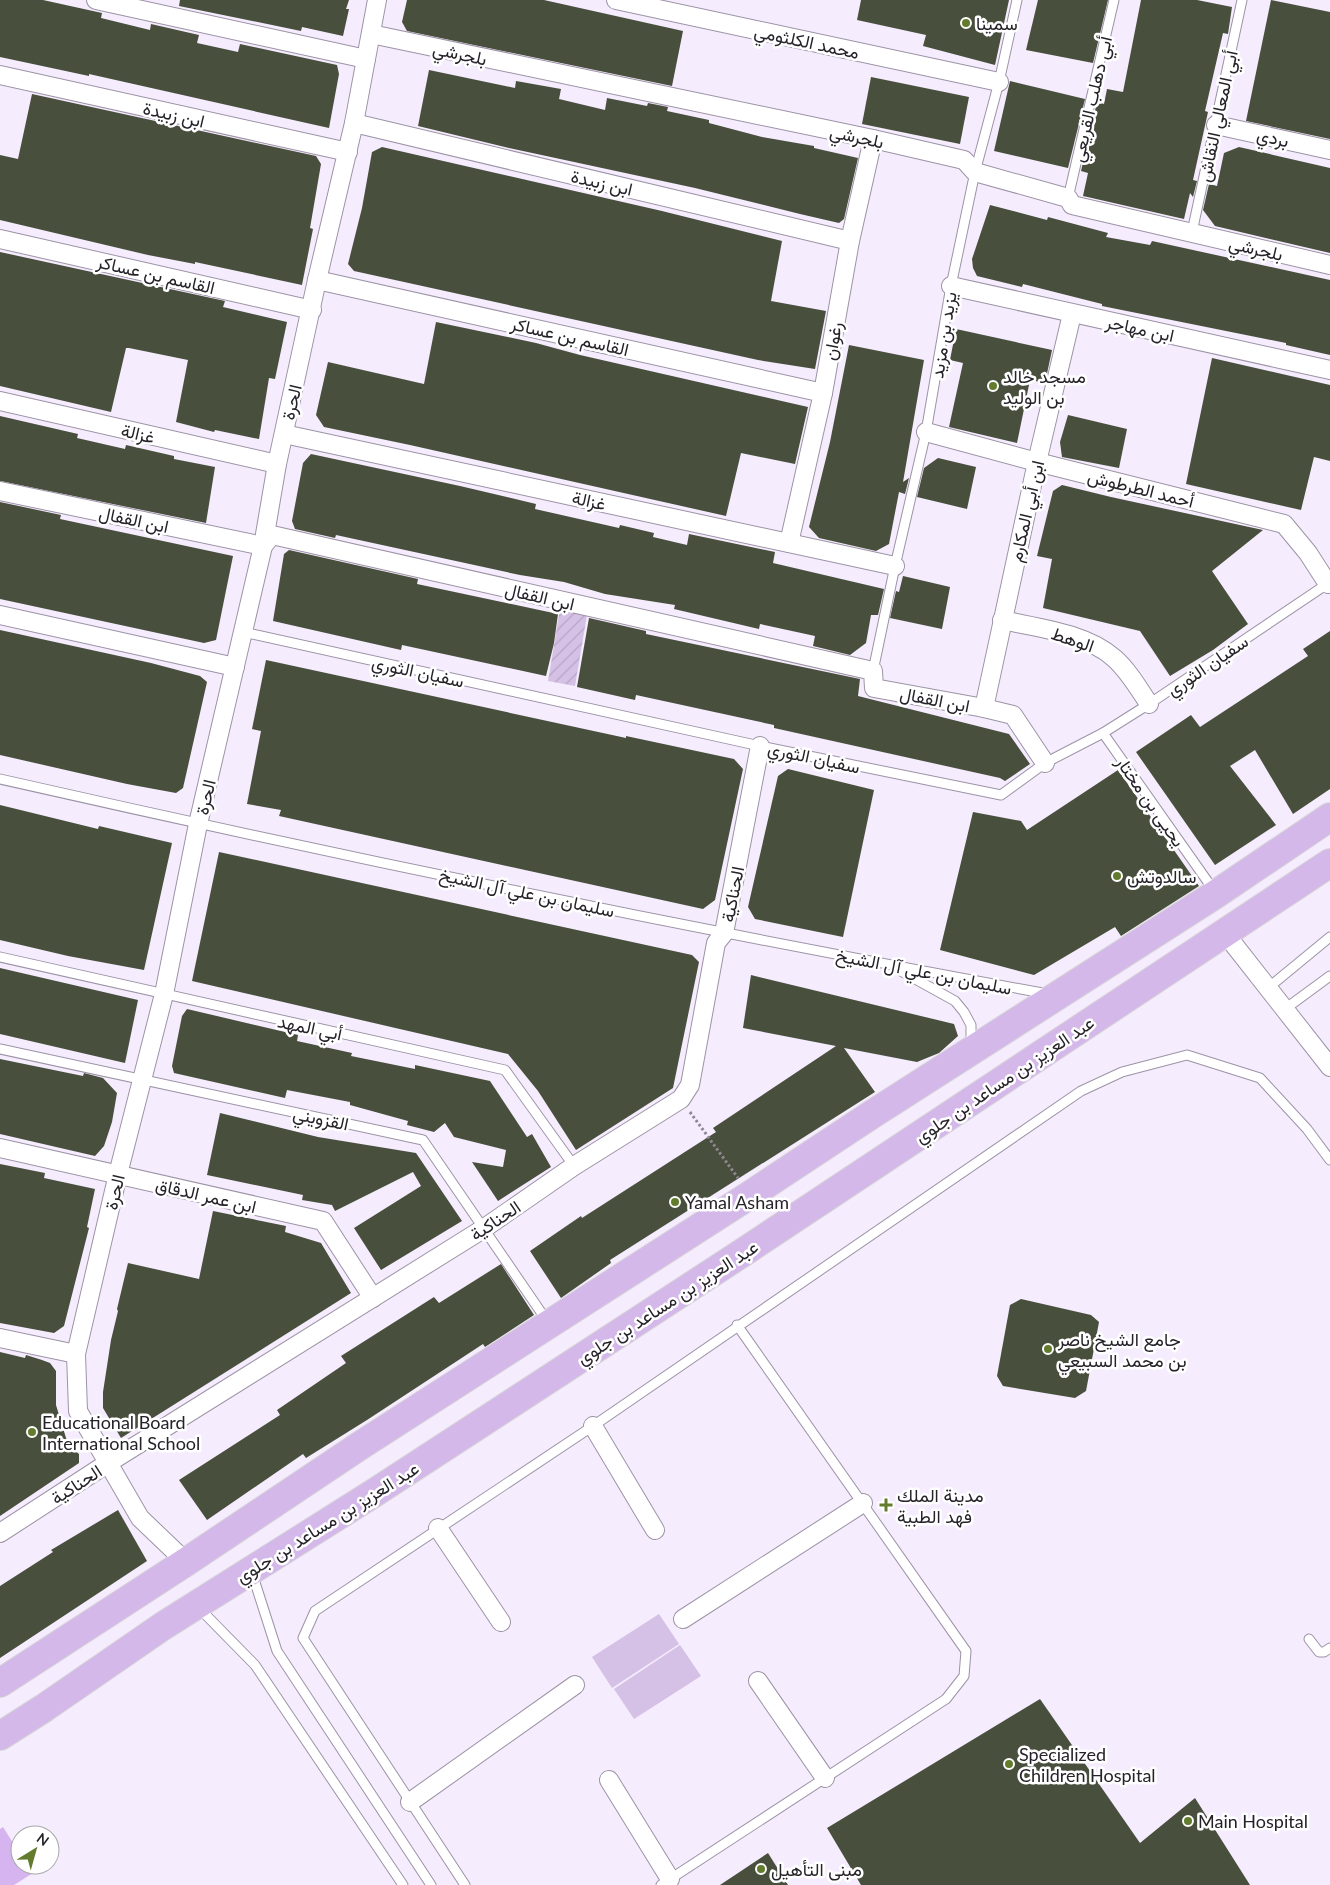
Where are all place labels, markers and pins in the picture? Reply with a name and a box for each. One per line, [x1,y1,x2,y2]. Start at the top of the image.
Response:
place label: سمينا [976,12,1018,34]
marker: سمينا [960,17,972,29]
place label: مسجد خالد بن الوليد [1003,365,1086,409]
marker: مسجد خالد بن الوليد [987,380,999,392]
place label: سالدوتش [1127,865,1196,888]
marker: سالدوتش [1111,870,1123,882]
place label: Yamal Asham [685,1191,789,1213]
marker: Yamal Asham [669,1196,681,1208]
place label: جامع الشيخ ناصر بن محمد السبيعي [1057,1328,1187,1376]
marker: جامع الشيخ ناصر بن محمد السبيعي [1042,1343,1054,1355]
place label: Educational Board International School [42,1411,200,1454]
marker: Educational Board International School [26,1426,38,1438]
place label: مدينة الملك فهد الطبية [897,1484,984,1528]
marker: مدينة الملك فهد الطبية [879,1498,893,1512]
place label: Specialized Children Hospital [1019,1743,1156,1786]
marker: Specialized Children Hospital [1003,1758,1015,1770]
place label: Main Hospital [1198,1810,1308,1832]
marker: Main Hospital [1182,1815,1194,1827]
place label: مبنى التأهيل [771,1858,862,1881]
marker: مبنى التأهيل [755,1863,767,1875]

